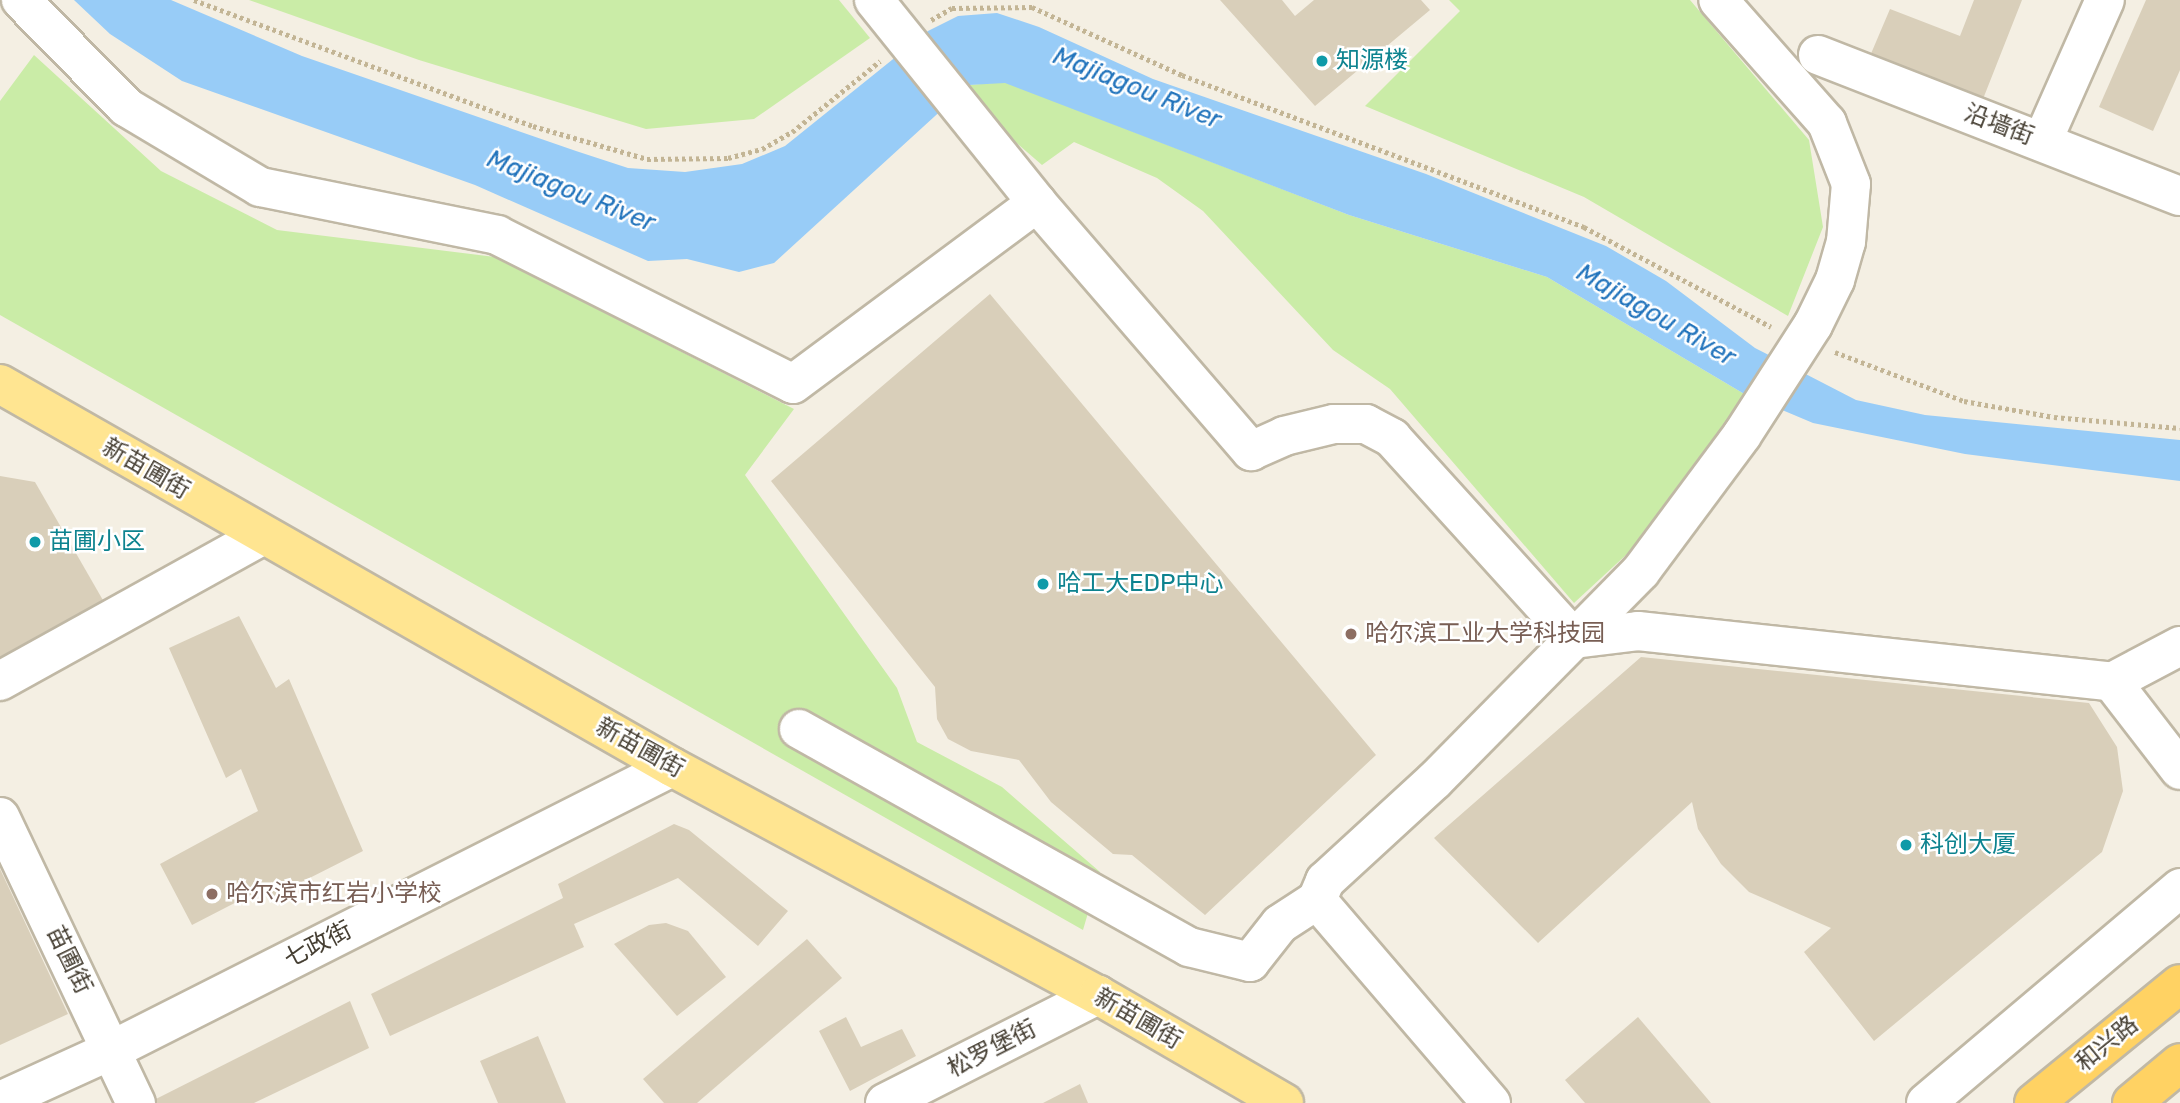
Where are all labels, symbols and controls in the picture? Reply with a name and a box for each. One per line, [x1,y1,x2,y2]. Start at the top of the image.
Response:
water label: Majiagou River [1048,40,1226,136]
place label: 知源楼 [1336,47,1408,75]
marker: 知源楼 [1314,53,1330,69]
street label: 沿墙街 [1960,99,2038,151]
water label: Majiagou River [482,143,660,239]
water label: Majiagou River [1571,257,1741,373]
street label: 新苗圃街 [97,433,195,505]
place label: 苗圃小区 [49,528,145,556]
marker: 苗圃小区 [27,534,43,550]
place label: 哈工大EDP中心 [1057,570,1223,598]
marker: 哈工大EDP中心 [1035,576,1051,592]
place label: 哈尔滨工业大学科技园 [1365,620,1605,648]
marker: 哈尔滨工业大学科技园 [1343,626,1359,642]
street label: 新苗圃街 [591,712,689,784]
place label: 科创大厦 [1920,831,2016,859]
marker: 科创大厦 [1898,837,1914,853]
place label: 哈尔滨市红岩小学校 [226,880,442,908]
marker: 哈尔滨市红岩小学校 [204,886,220,902]
street label: 七政街 [279,916,357,974]
street label: 苗圃街 [40,921,98,999]
street label: 新苗圃街 [1089,983,1187,1055]
street label: 和兴路 [2070,1010,2144,1078]
street label: 松罗堡街 [943,1014,1041,1084]

